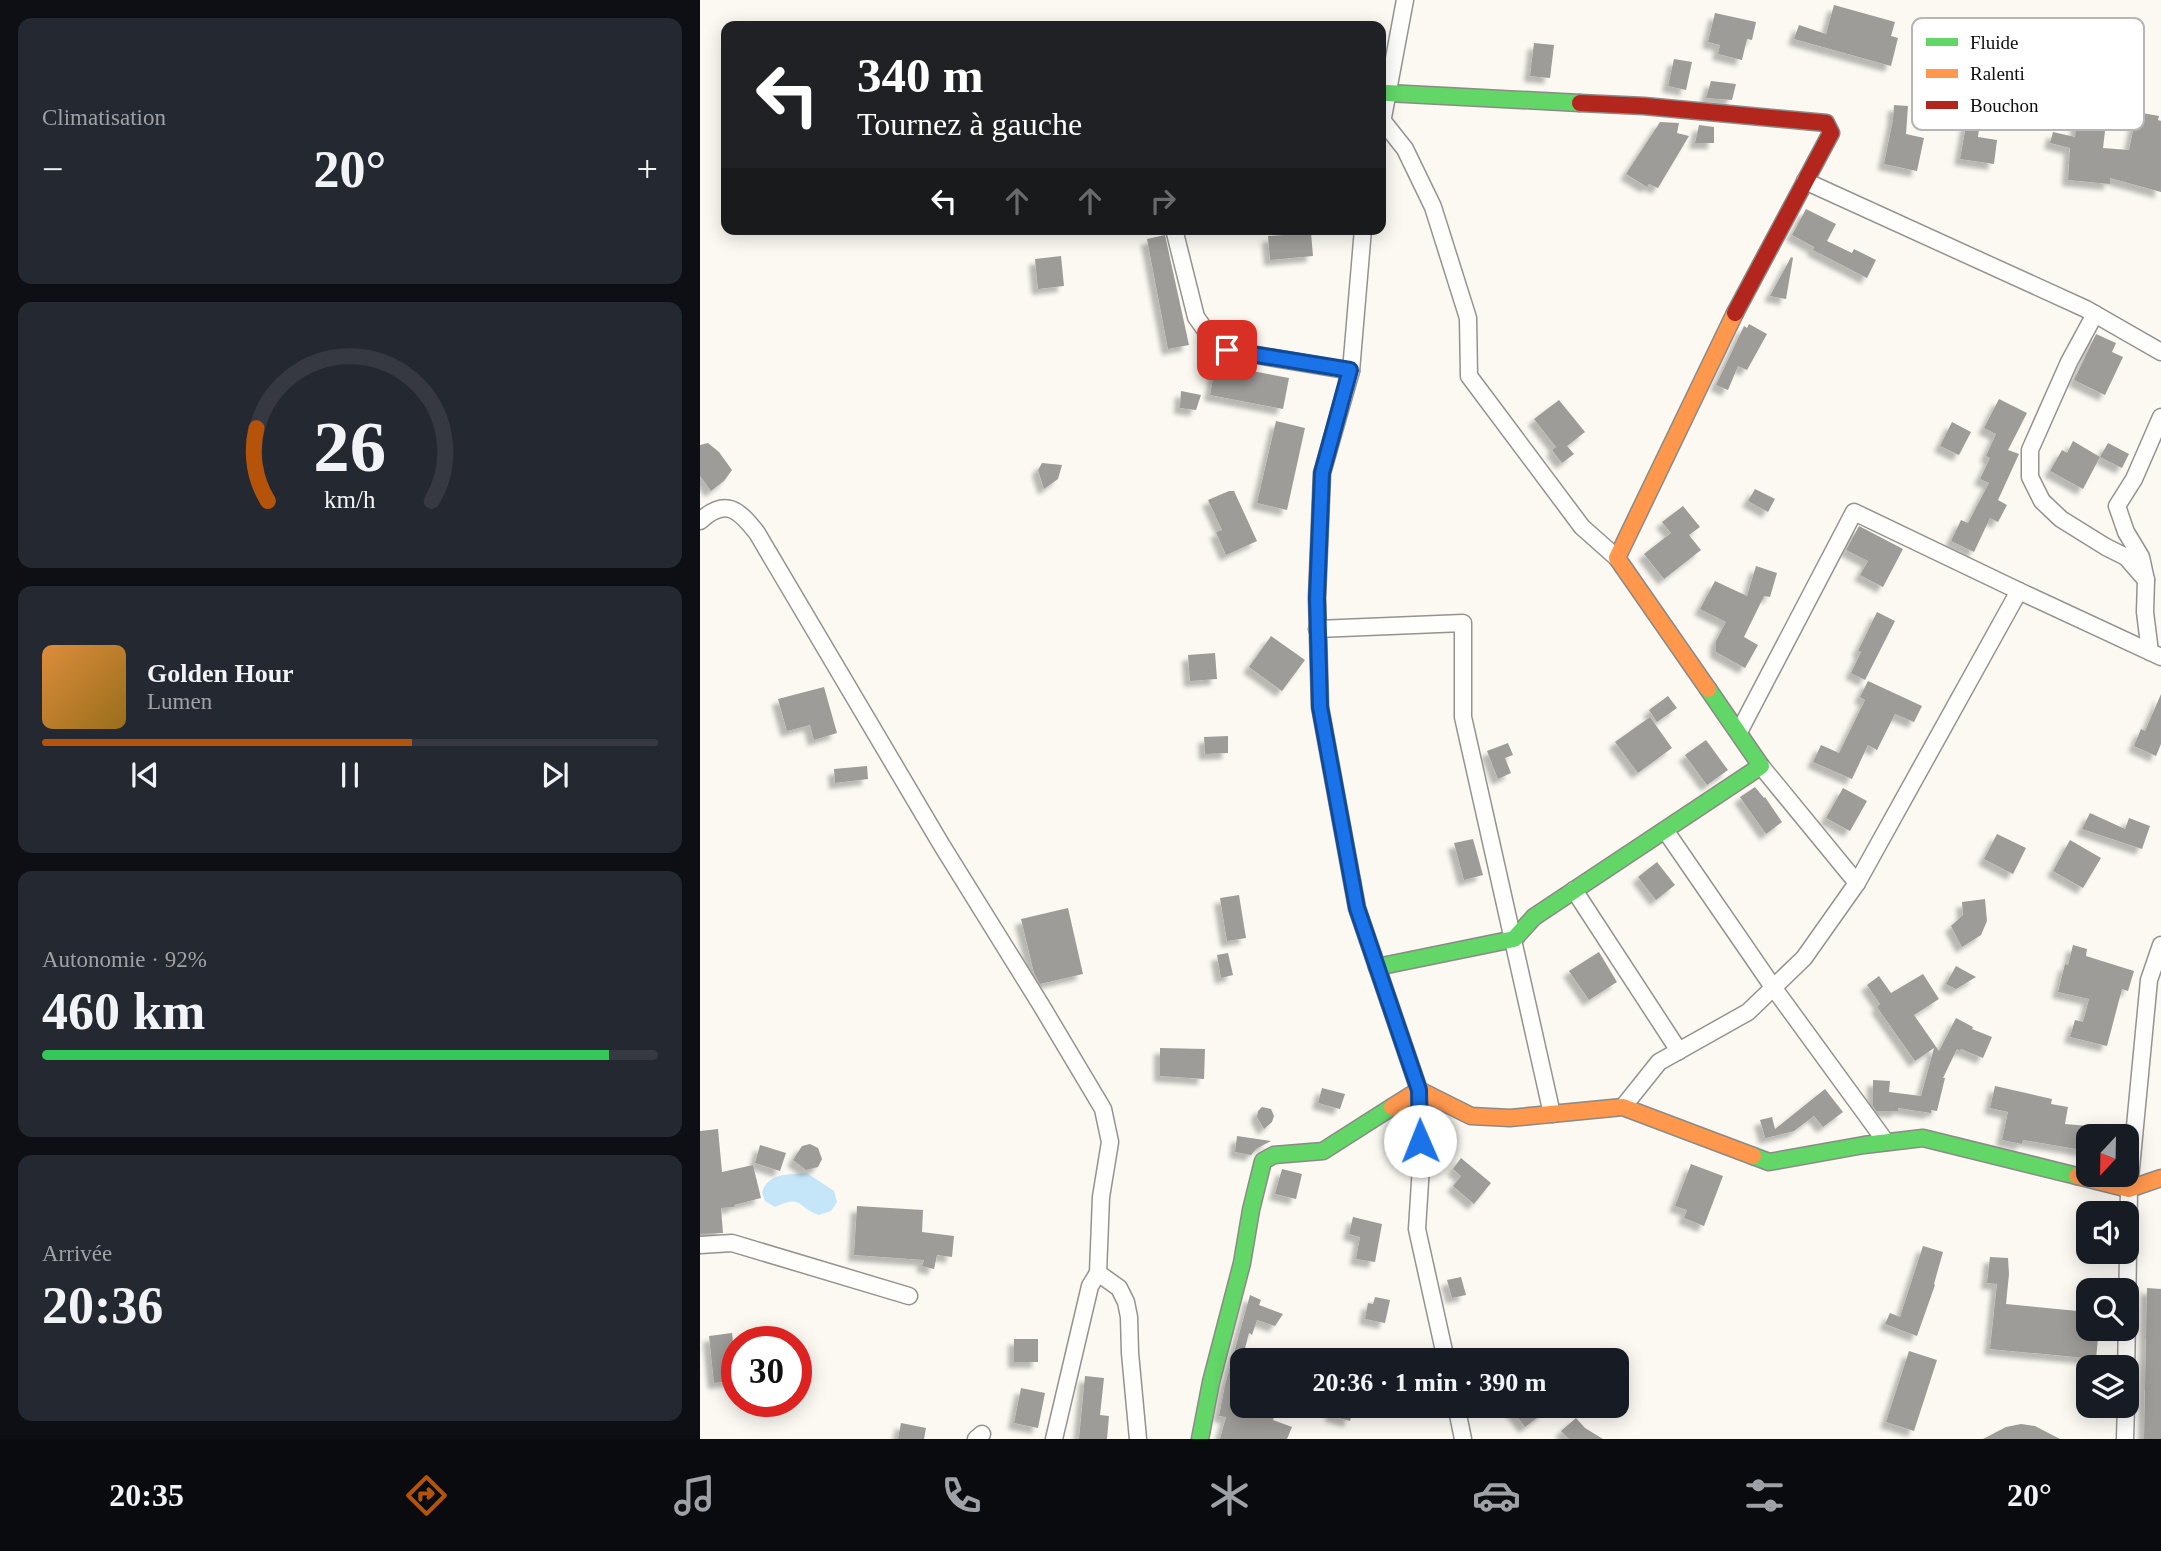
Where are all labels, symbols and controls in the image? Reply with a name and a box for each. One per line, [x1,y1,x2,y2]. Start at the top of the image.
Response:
legend [1912,18,2144,130]
text: Fluide [1970,32,2019,53]
text: 340 m [857,48,984,103]
icon: left [742,49,833,140]
text: Ralenti [1970,63,2025,84]
text: Bouchon [1970,95,2039,116]
text: Climatisation [42,105,166,130]
text: Tournez à gauche [857,106,1082,142]
text: 20° [314,141,386,198]
text: − [42,148,63,190]
text: + [637,148,658,190]
icon: left [925,182,963,220]
icon: ahead [998,182,1036,220]
icon: ahead [1071,182,1109,220]
icon: right [1144,182,1182,220]
pin [1197,320,1257,380]
icon: arrive [1208,331,1246,369]
text: 26 [314,407,386,488]
text: km/h [324,486,376,513]
text: Golden Hour [147,659,294,688]
text: Lumen [147,689,212,714]
icon: previous [126,756,164,794]
icon: pause [331,756,369,794]
icon: next [536,756,574,794]
text: Autonomie · 92% [42,947,207,972]
text: 460 km [42,983,205,1040]
position arrow [1383,1104,1457,1178]
north arrow [2076,1124,2138,1186]
map controls [2076,1124,2139,1418]
button: sound [2076,1201,2139,1264]
text: Arrivée [42,1241,112,1266]
text: 20:36 [42,1277,163,1334]
button: search [2076,1278,2139,1341]
speed limit sign: 30 [721,1326,812,1417]
button: layers [2076,1355,2139,1418]
text: 20:36 · 1 min · 390 m [1313,1368,1547,1397]
icon: directions [402,1471,451,1520]
icon: music [670,1471,719,1520]
icon: phone [937,1471,986,1520]
icon: climate [1205,1471,1254,1520]
icon: car [1472,1471,1521,1520]
icon: filters [1740,1471,1789,1520]
text: 20:35 [109,1477,184,1513]
text: 20° [2007,1477,2052,1513]

